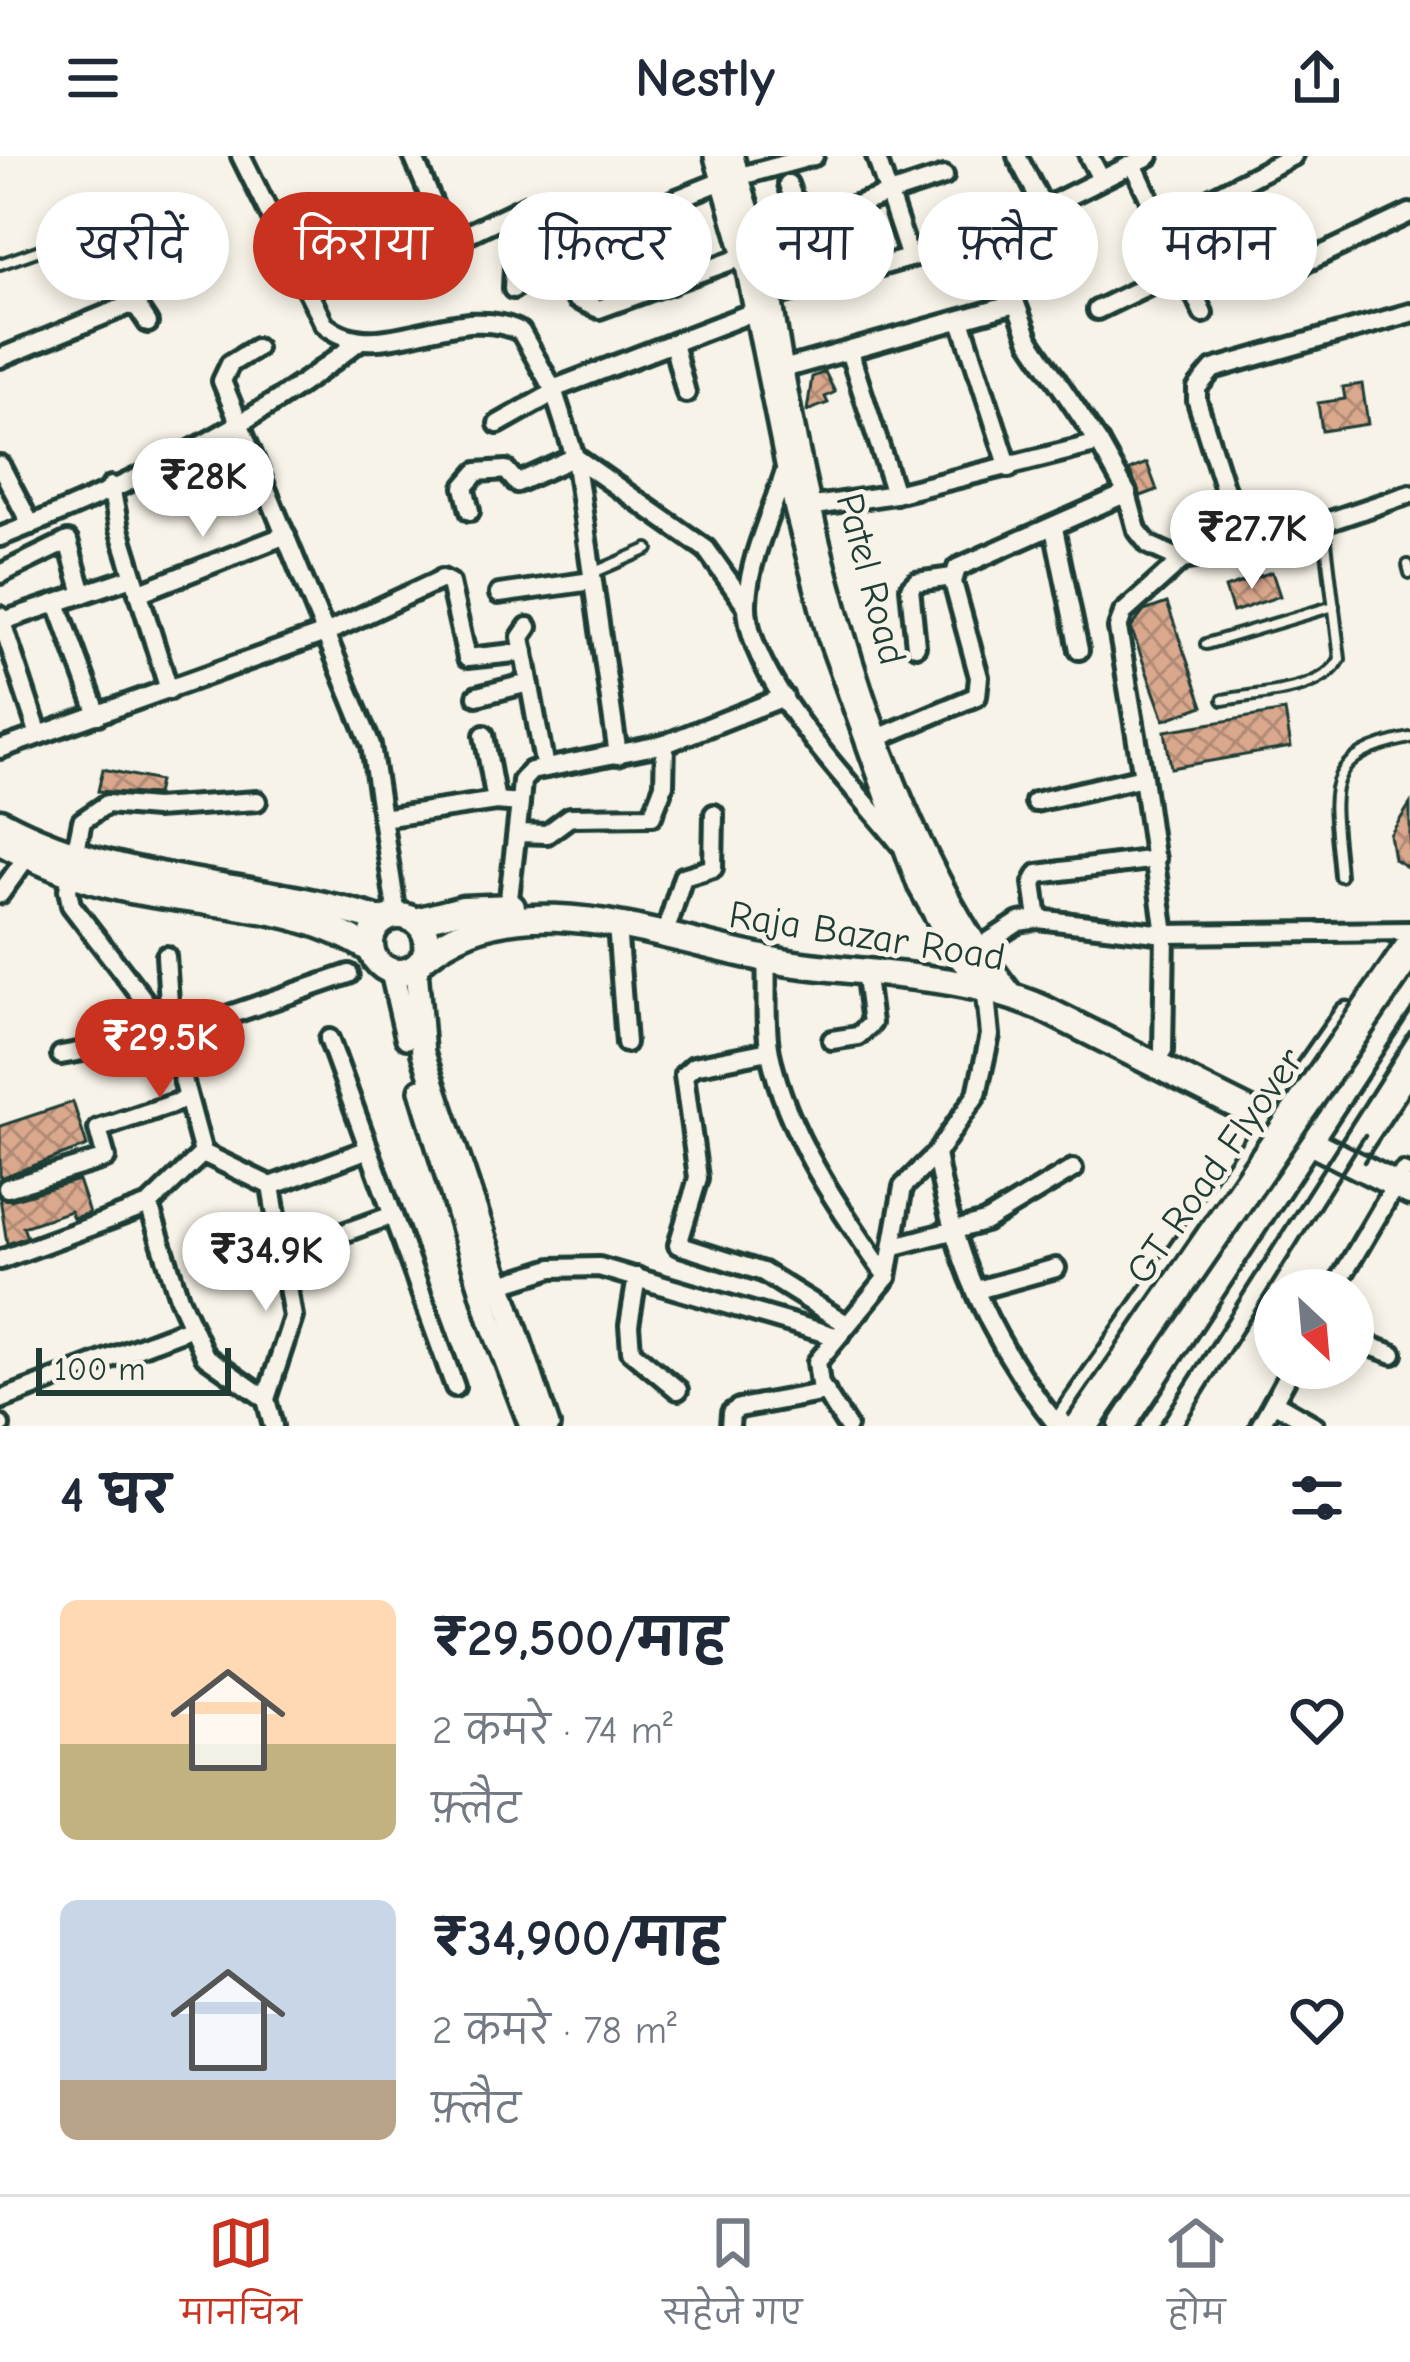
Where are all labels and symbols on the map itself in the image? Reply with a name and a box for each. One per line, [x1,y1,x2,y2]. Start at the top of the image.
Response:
pin: ₹28K [132,438,274,540]
street label: Patel Road [827,488,915,670]
pin: ₹27.7K [1154,490,1350,592]
street label: Raja Bazar Road [726,892,1008,980]
pin: ₹29.5K [62,999,258,1101]
street label: GT Road Flyover [1117,1039,1313,1292]
pin: ₹34.9K [168,1212,364,1314]
north arrow [1254,1269,1374,1389]
scale bar [36,1342,231,1395]

